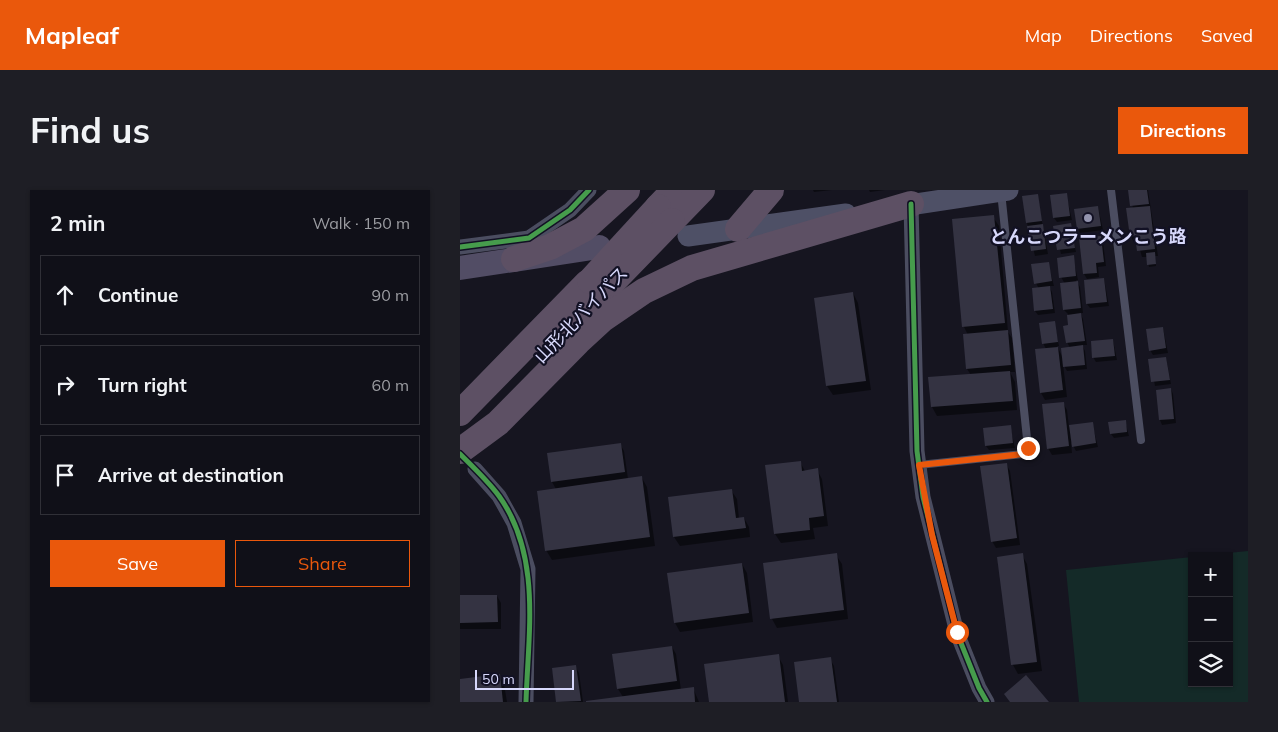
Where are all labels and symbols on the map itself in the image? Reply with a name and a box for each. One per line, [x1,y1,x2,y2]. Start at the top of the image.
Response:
marker: とんこつラーメンこう路 [1082,212,1094,224]
place label: とんこつラーメンこう路 [989,225,1187,248]
street label: 山形北バイパス [529,261,633,368]
route end [1017,437,1040,460]
route start [946,621,969,644]
scale bar [475,667,574,690]

